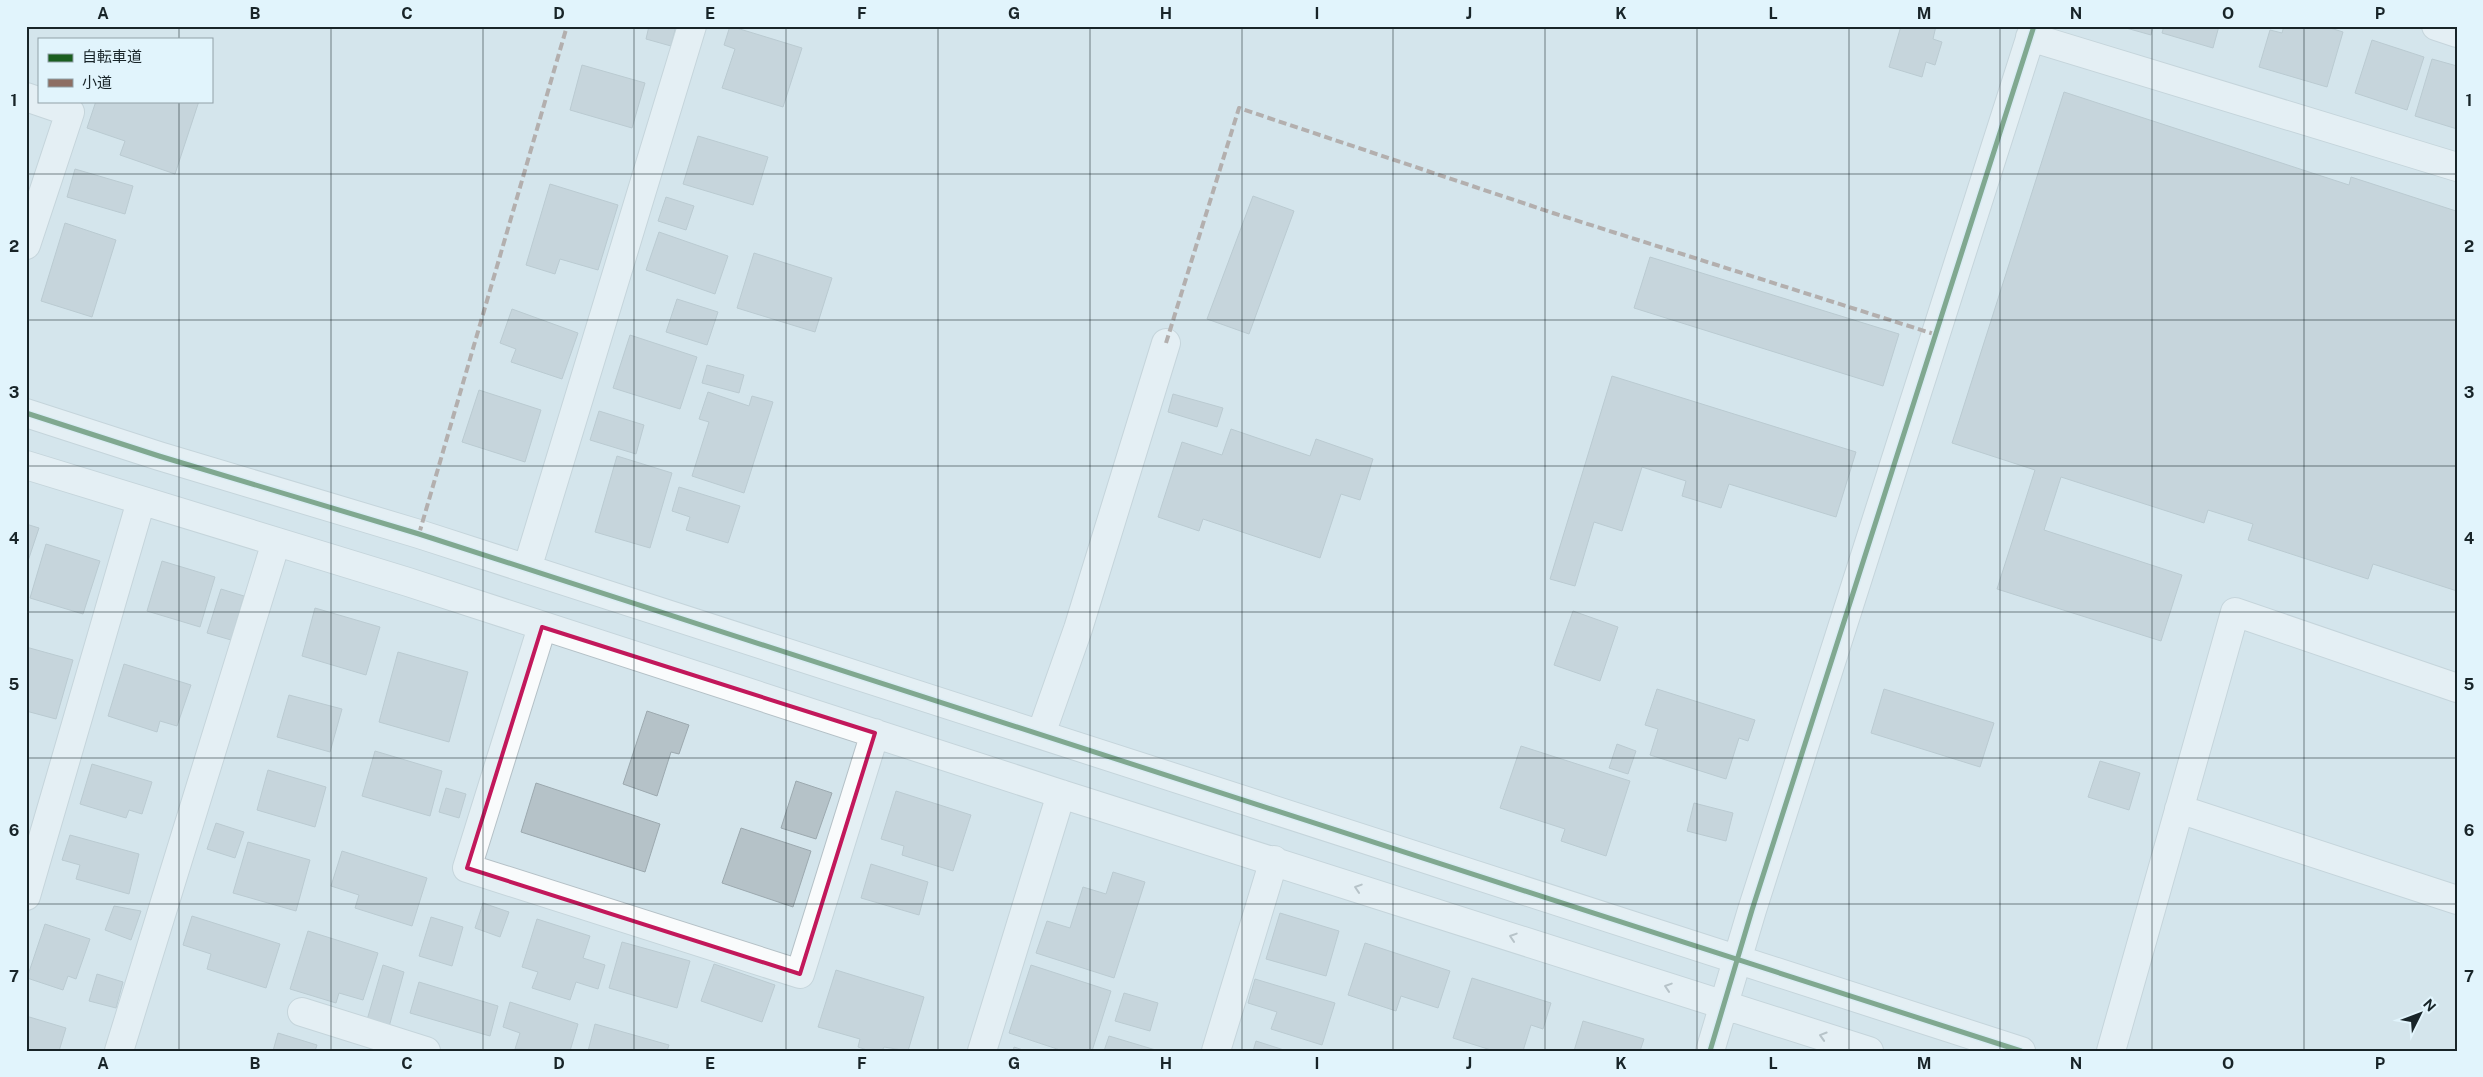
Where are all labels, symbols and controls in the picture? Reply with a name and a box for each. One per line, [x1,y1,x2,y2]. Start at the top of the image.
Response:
text: A [97,4,109,23]
text: B [250,4,261,23]
text: C [401,4,413,23]
text: D [553,4,565,23]
text: E [705,4,715,23]
text: F [857,4,867,23]
text: G [1008,4,1020,23]
text: H [1160,4,1172,23]
text: I [1315,4,1319,23]
text: J [1466,4,1472,23]
text: K [1615,4,1627,23]
text: L [1768,4,1778,23]
text: M [1917,4,1931,23]
text: N [2070,4,2082,23]
text: O [2222,4,2234,23]
text: P [2375,4,2385,23]
legend [38,38,212,102]
text: 自転車道 [82,48,142,65]
text: 小道 [82,74,112,91]
text: 1 [11,91,17,110]
text: 1 [2466,91,2472,110]
text: 2 [9,237,19,256]
text: 2 [2464,237,2474,256]
text: 3 [9,383,19,402]
text: 3 [2464,383,2474,402]
text: 4 [9,529,20,548]
text: 4 [2464,529,2475,548]
text: 5 [9,675,20,694]
text: 5 [2464,675,2475,694]
text: 6 [9,821,19,840]
text: 6 [2464,821,2474,840]
one-way arrow [1355,883,1363,893]
one-way arrow [1510,933,1518,943]
text: 7 [9,967,19,986]
text: 7 [2464,967,2474,986]
one-way arrow [1664,983,1673,993]
north arrow [2396,990,2446,1040]
text: N [2420,996,2439,1015]
one-way arrow [1819,1032,1827,1042]
text: A [97,1054,109,1073]
text: B [250,1054,261,1073]
text: C [401,1054,413,1073]
text: D [553,1054,565,1073]
text: E [705,1054,715,1073]
text: F [857,1054,867,1073]
text: G [1008,1054,1020,1073]
text: H [1160,1054,1172,1073]
text: I [1315,1054,1319,1073]
text: J [1466,1054,1472,1073]
text: K [1615,1054,1627,1073]
text: L [1768,1054,1778,1073]
text: M [1917,1054,1931,1073]
text: N [2070,1054,2082,1073]
text: O [2222,1054,2234,1073]
text: P [2375,1054,2385,1073]

